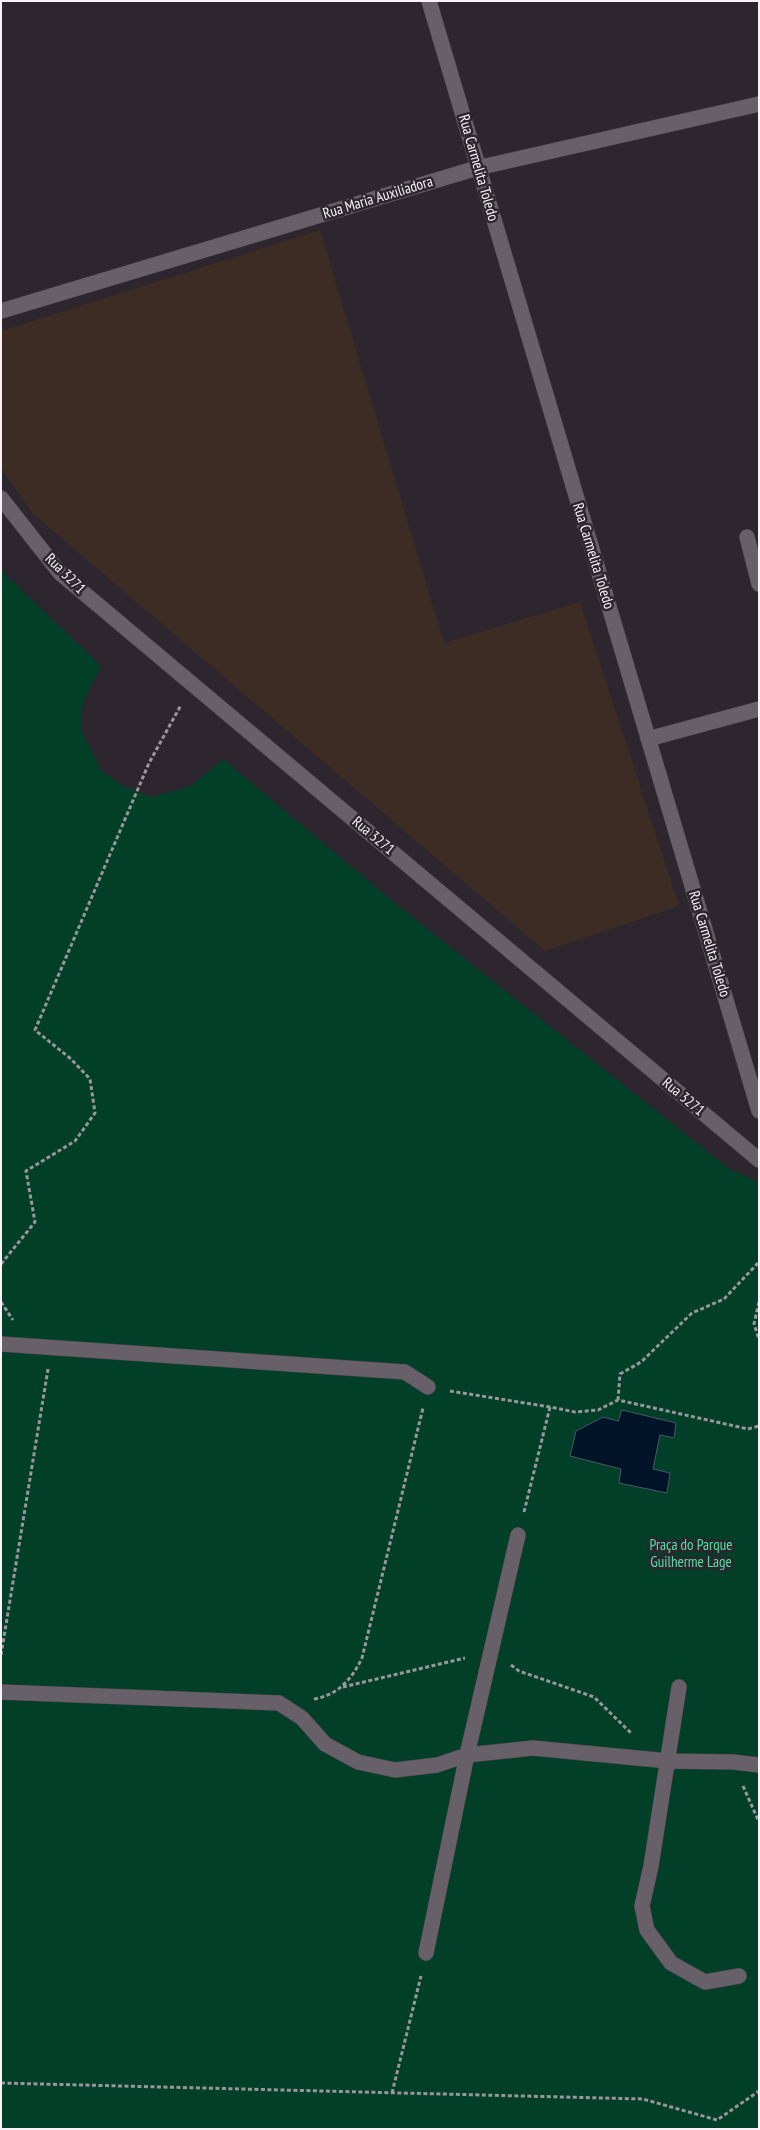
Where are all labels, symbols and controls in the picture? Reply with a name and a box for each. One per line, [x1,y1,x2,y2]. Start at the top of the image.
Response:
street label: Rua Carmelita Toledo [454,113,502,223]
street label: Rua Maria Auxiliadora [321,173,435,223]
street label: Rua Carmelita Toledo [568,501,618,611]
street label: Rua 3271 [41,550,89,598]
street label: Rua 3271 [348,813,398,859]
street label: Rua Carmelita Toledo [684,889,734,999]
street label: Rua 3271 [658,1074,708,1120]
park label: Praça do Parque Guilherme Lage [650,1537,732,1572]

